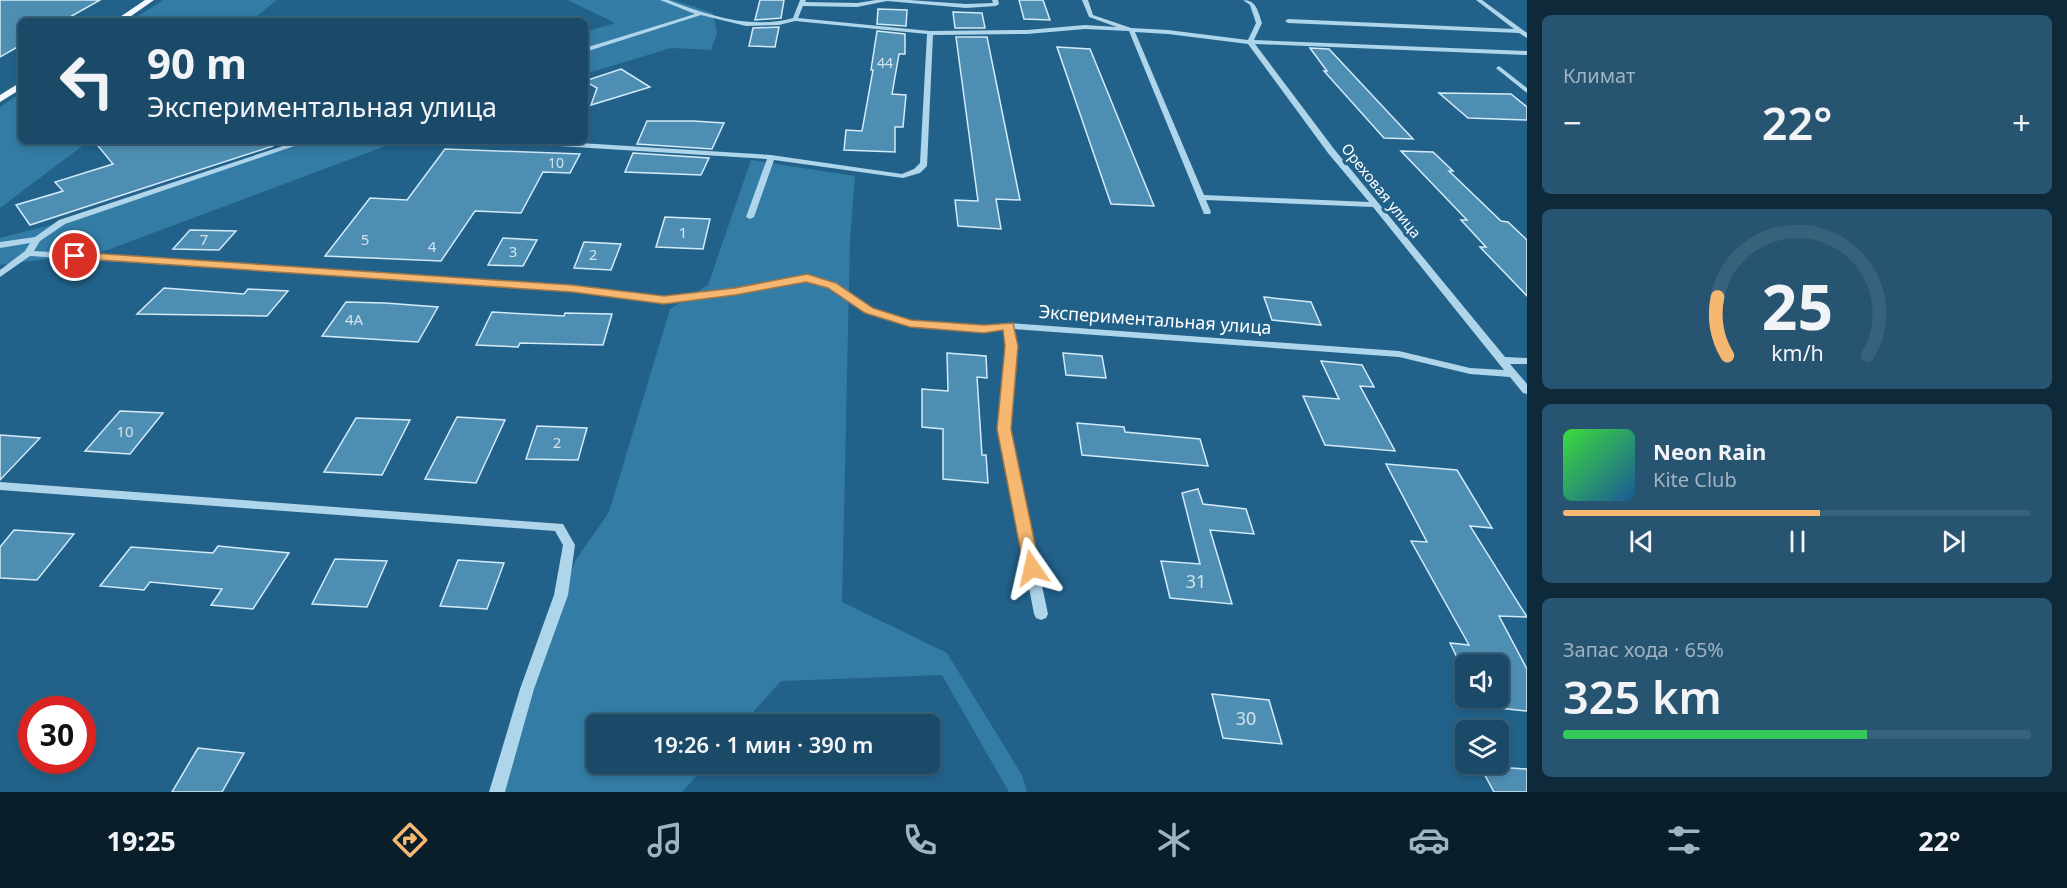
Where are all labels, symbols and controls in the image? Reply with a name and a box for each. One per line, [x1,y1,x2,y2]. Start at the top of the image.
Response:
text: 90 m [147,34,247,91]
icon: left [48,42,126,120]
house number: 44 [877,53,893,72]
text: Климат [1563,62,1635,89]
text: Экспериментальная улица [147,88,497,125]
text: 22° [1762,92,1832,153]
text: − [1563,100,1582,145]
text: + [2012,100,2031,145]
street label: Ореховая улица [1337,139,1426,242]
house number: 10 [548,153,564,172]
house number: 1 [679,222,687,242]
house number: 7 [200,229,208,249]
house number: 5 [361,229,369,249]
pin [49,230,100,281]
house number: 4 [428,236,437,256]
icon: arrive [58,239,91,272]
house number: 3 [509,241,517,261]
house number: 2 [589,244,597,264]
text: 25 [1761,263,1833,348]
street label: Экспериментальная улица [1038,299,1272,339]
house number: 4А [345,309,364,329]
text: km/h [1771,338,1823,367]
house number: 10 [116,421,134,441]
house number: 2 [553,432,561,452]
text: Neon Rain [1653,436,1766,466]
text: Kite Club [1653,466,1737,493]
icon: previous [1625,525,1658,558]
icon: pause [1781,525,1814,558]
icon: next [1937,525,1970,558]
position arrow [1000,536,1064,600]
house number: 31 [1186,569,1206,593]
text: Запас хода · 65% [1563,636,1724,663]
map controls [1455,654,1509,774]
button: sound [1455,654,1509,708]
text: 325 km [1563,666,1722,727]
speed limit sign: 30 [18,696,96,774]
house number: 30 [1236,706,1256,730]
button: layers [1455,720,1509,774]
text: 19:26 · 1 мин · 390 m [653,729,873,759]
icon: directions [389,819,431,861]
icon: music [644,819,686,861]
icon: phone [899,819,941,861]
icon: climate [1153,819,1195,861]
icon: car [1408,819,1450,861]
icon: filters [1663,819,1705,861]
text: 19:25 [106,822,176,859]
text: 22° [1918,822,1961,859]

